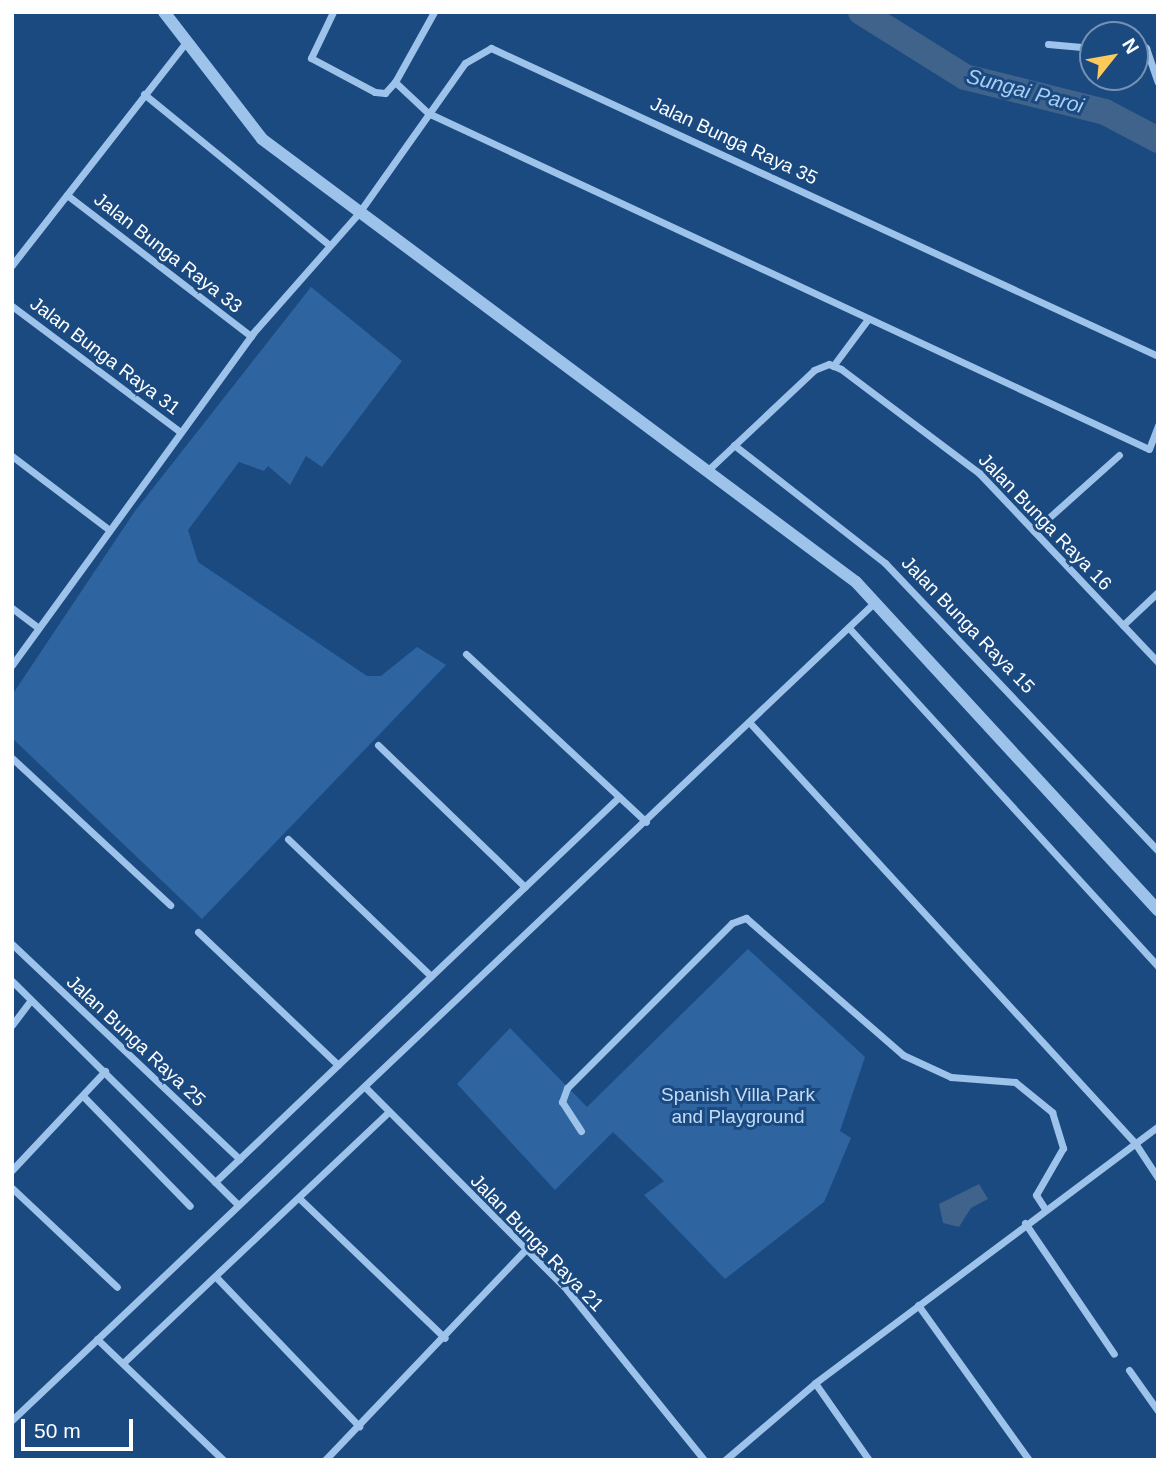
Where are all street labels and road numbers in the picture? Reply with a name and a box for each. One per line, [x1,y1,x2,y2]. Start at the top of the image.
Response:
street label: Jalan Bunga Raya 35 [647,92,821,190]
street label: Jalan Bunga Raya 33 [89,188,247,318]
street label: Jalan Bunga Raya 31 [26,292,184,420]
street label: Jalan Bunga Raya 16 [974,449,1116,595]
street label: Jalan Bunga Raya 15 [897,552,1039,698]
street label: Jalan Bunga Raya 25 [62,971,210,1111]
street label: Jalan Bunga Raya 21 [466,1170,608,1316]

